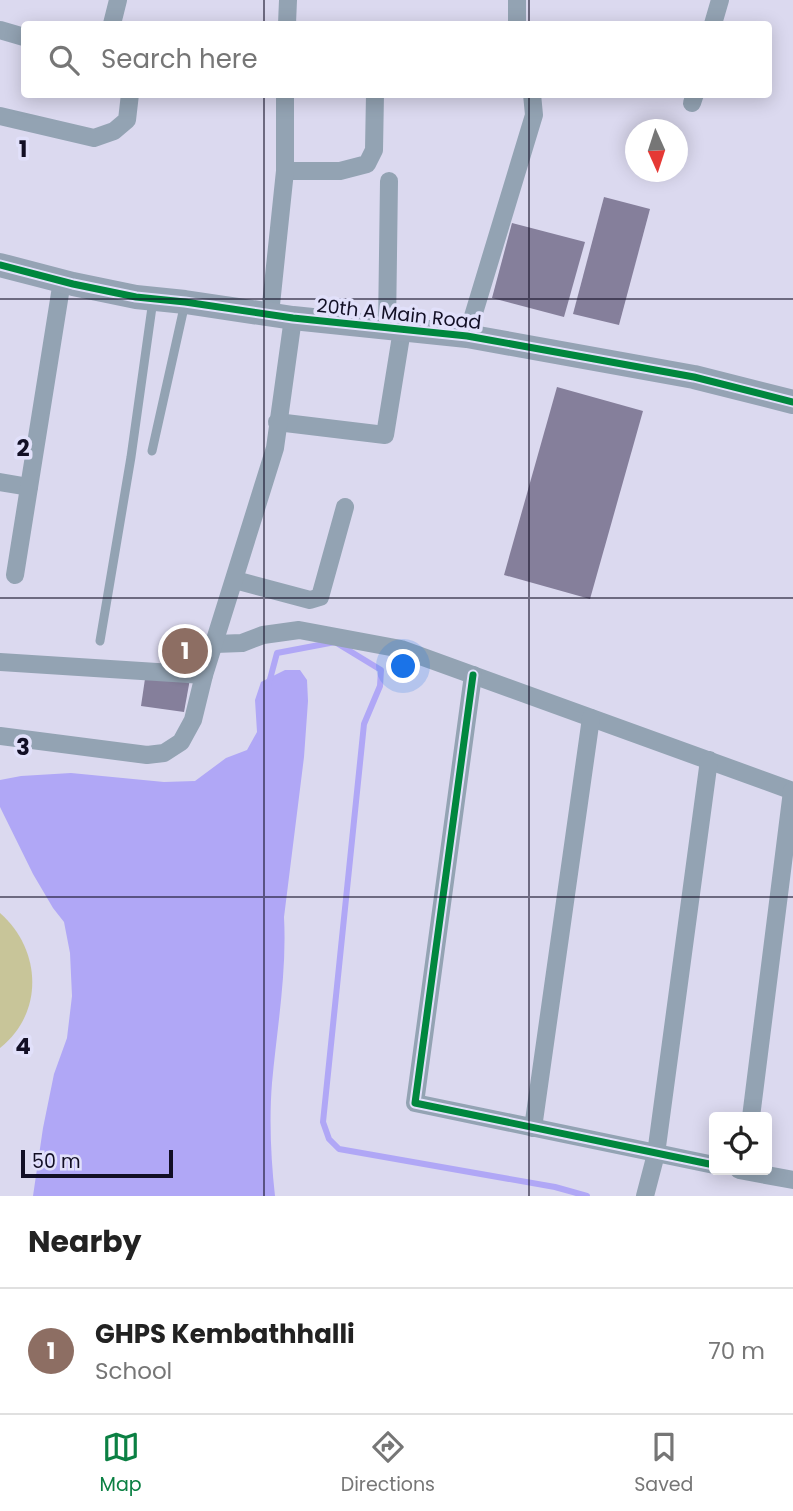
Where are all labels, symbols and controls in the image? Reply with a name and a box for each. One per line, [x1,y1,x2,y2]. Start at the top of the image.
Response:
search box [21,21,772,98]
icon: search [45,41,83,79]
text: Search here [101,41,258,77]
north arrow [625,119,688,182]
text: 1 [19,133,27,165]
street label: 20th A Main Road [315,292,483,336]
text: 2 [16,432,30,464]
pin: 1 [162,625,208,677]
your location [386,649,420,683]
text: 3 [16,731,30,763]
text: 4 [15,1030,31,1062]
map controls [709,1112,772,1175]
button: locate [709,1112,772,1175]
scale bar [21,1147,173,1179]
text: 50 m [32,1148,81,1175]
text: Nearby [28,1220,142,1263]
text: GHPS Kembathhalli [95,1316,355,1352]
text: 1 [47,1335,55,1367]
text: 70 m [708,1335,765,1367]
text: School [95,1355,172,1387]
tab: Map [100,1428,142,1499]
tab: Directions [341,1428,435,1499]
tab: Saved [634,1428,693,1499]

